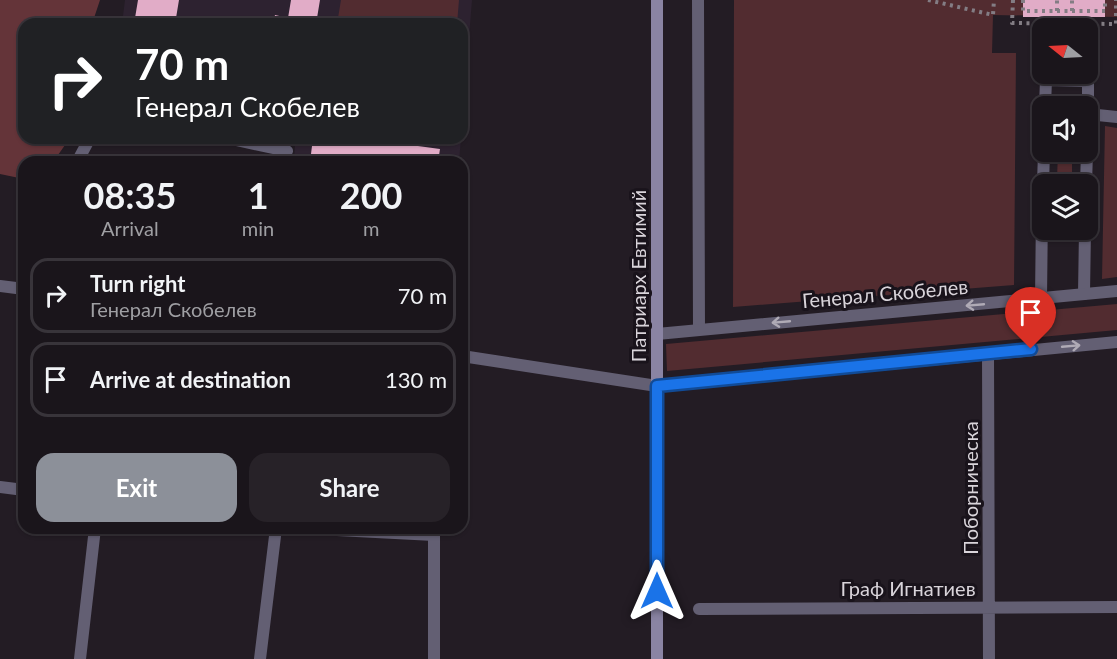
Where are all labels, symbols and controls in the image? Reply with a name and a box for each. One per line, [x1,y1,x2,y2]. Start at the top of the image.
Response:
north arrow [1032,18,1098,84]
map controls [1032,18,1098,240]
text: 70 m [135,39,229,89]
icon: right [36,42,114,120]
text: Генерал Скобелев [135,90,360,123]
button: sound [1032,96,1098,162]
text: 08:35 [84,173,176,217]
text: 1 [248,173,269,217]
text: 200 [340,173,402,217]
button: layers [1032,174,1098,240]
street label: Патриарх Евтимий [626,190,650,362]
text: Arrival [101,216,159,240]
text: min [242,216,274,240]
text: m [363,216,379,240]
text: Turn right [90,270,185,297]
street label: Генерал Скобелев [801,274,969,312]
icon: right [39,279,72,312]
text: 70 m [398,282,447,309]
pin [1005,287,1056,349]
icon: arrive [1014,296,1047,329]
text: Генерал Скобелев [90,297,257,321]
one-way arrow [966,300,986,311]
one-way arrow [771,317,791,328]
one-way arrow [1060,340,1080,351]
icon: arrive [39,363,72,396]
text: Arrive at destination [90,366,291,393]
text: 130 m [385,366,447,393]
street label: Поборническа [958,421,982,555]
button: Exit [36,453,237,522]
button: Share [249,453,450,522]
position arrow [625,559,689,623]
street label: Граф Игнатиев [840,576,976,600]

